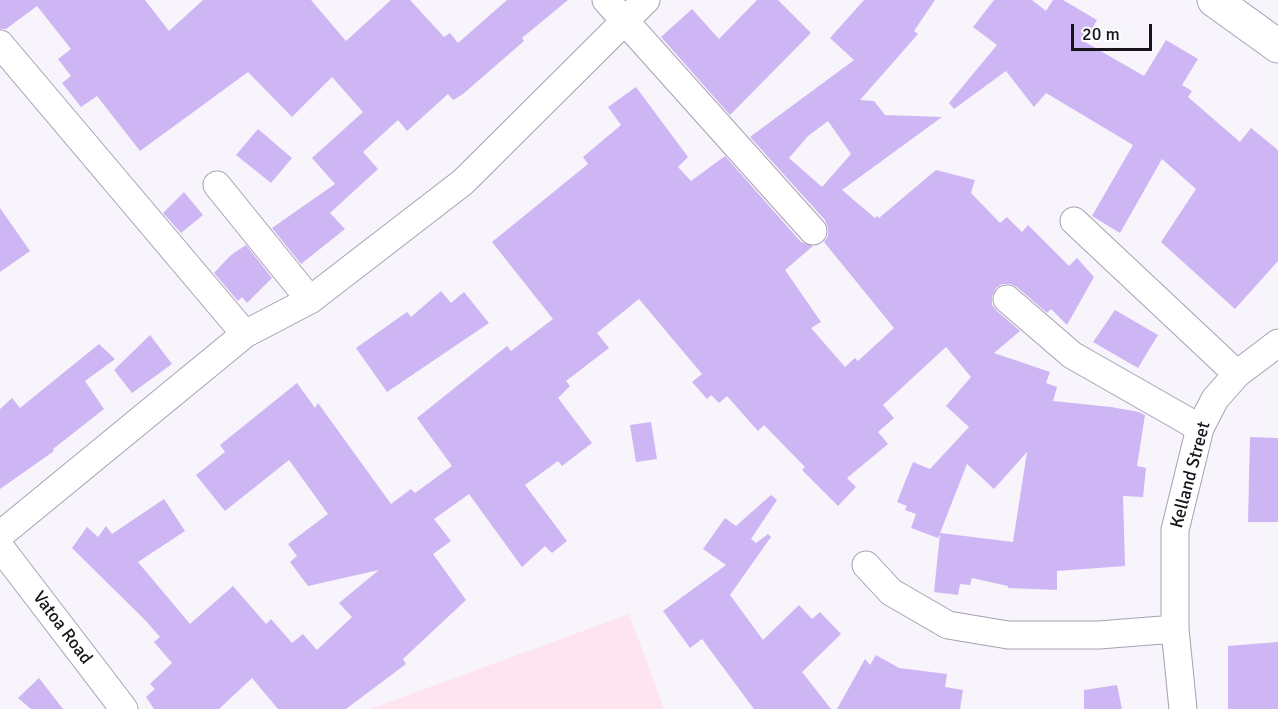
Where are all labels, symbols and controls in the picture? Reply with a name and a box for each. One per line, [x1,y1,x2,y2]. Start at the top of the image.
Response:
scale bar [1074,12,1155,50]
text: 20 m [1082,23,1120,45]
street label: Kelland Street [1166,419,1216,531]
street label: Vatoa Road [28,587,96,669]

